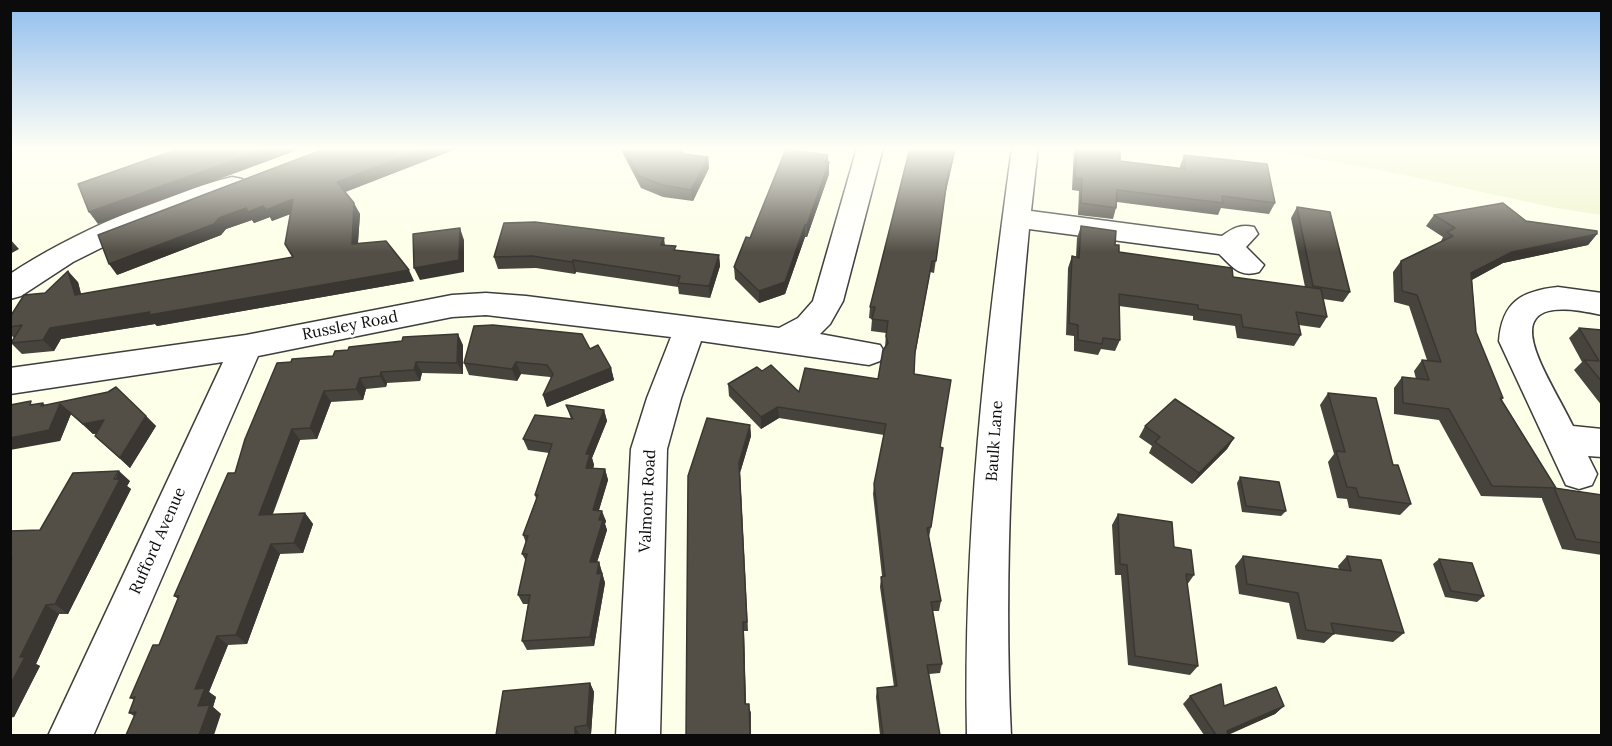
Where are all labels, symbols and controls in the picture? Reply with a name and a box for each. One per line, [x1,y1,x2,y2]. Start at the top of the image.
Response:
street label: Russley Road [300,307,400,345]
street label: Baulk Lane [983,400,1007,482]
street label: Valmont Road [636,449,660,553]
street label: Rufford Avenue [126,485,190,597]

